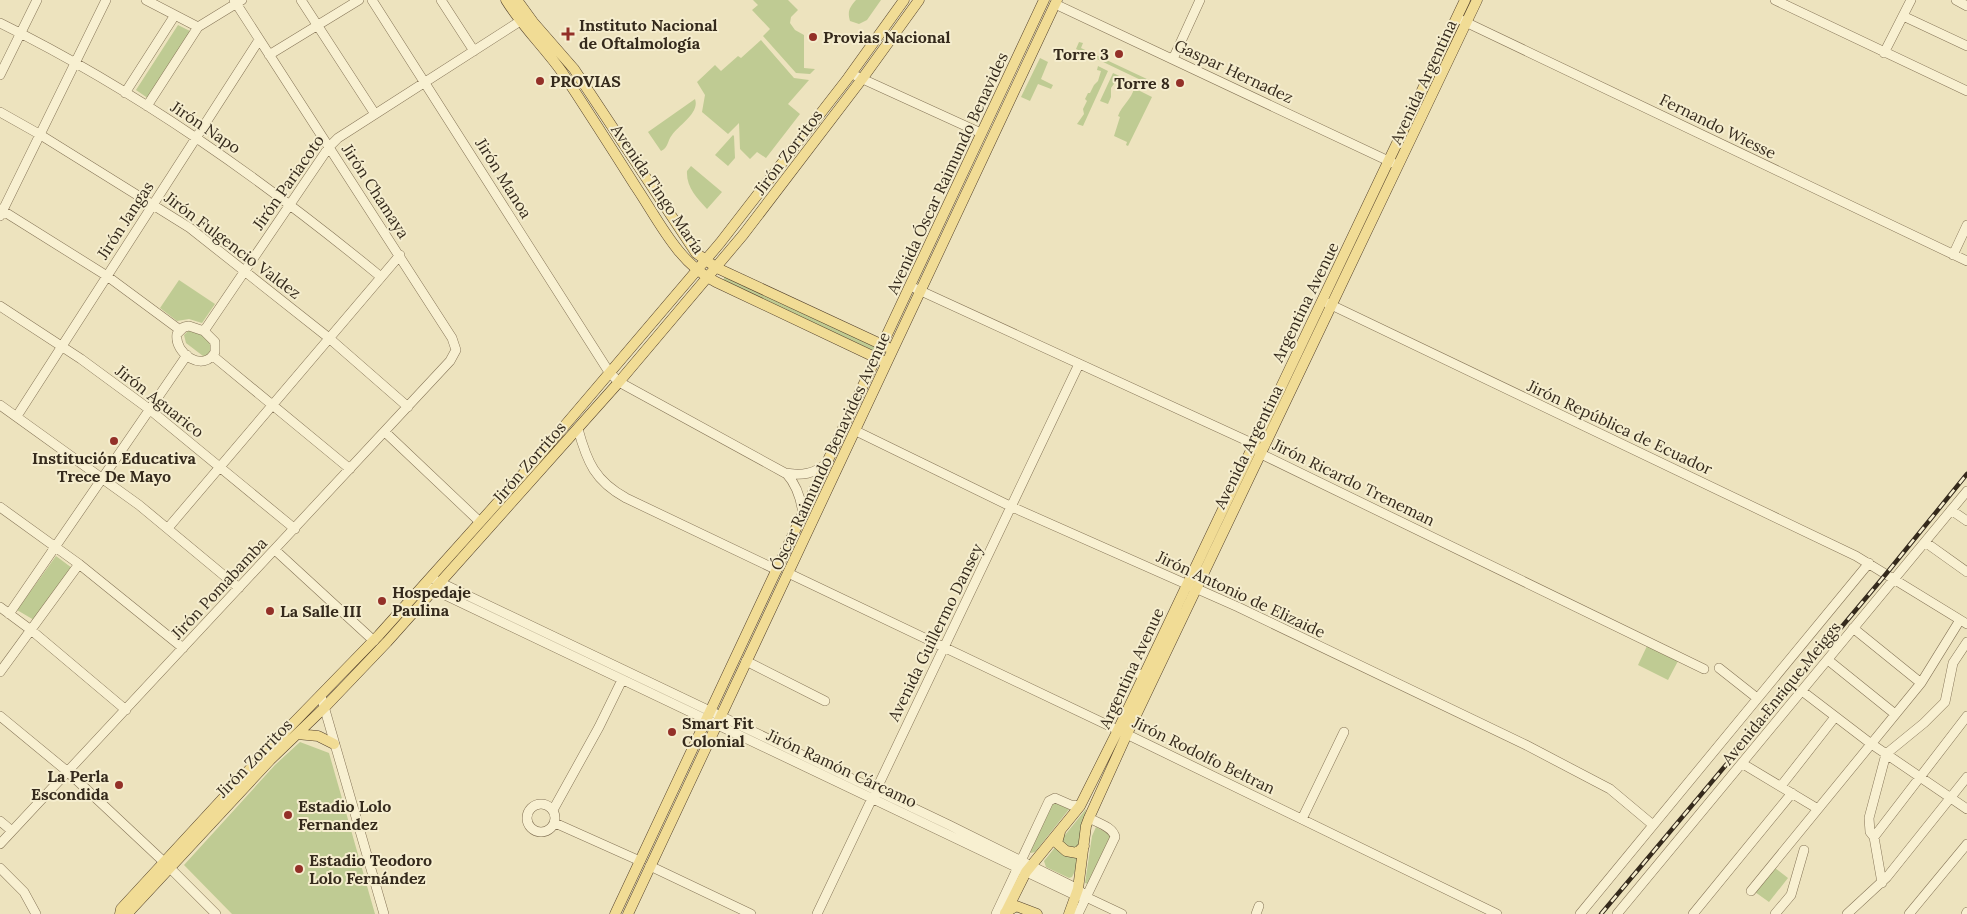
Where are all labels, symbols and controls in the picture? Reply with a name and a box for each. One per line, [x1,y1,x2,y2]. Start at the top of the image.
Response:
place label: Instituto Nacional de Oftalmología [579,15,718,53]
street label: Avenida Argentina [1385,17,1461,148]
marker: Instituto Nacional de Oftalmología [561,27,575,41]
place label: Provias Nacional [823,27,950,47]
marker: Provias Nacional [807,31,819,43]
street label: Gaspar Hernadez [1171,35,1297,107]
place label: Torre 3 [1053,44,1109,64]
marker: Torre 3 [1113,48,1125,60]
street label: Avenida Óscar Raimundo Benavides [882,49,1012,298]
place label: PROVIAS [550,71,621,91]
place label: Torre 8 [1114,73,1170,93]
marker: PROVIAS [534,75,546,87]
marker: Torre 8 [1174,77,1186,89]
street label: Fernando Wiesse [1656,89,1780,163]
street label: Jirón Napo [166,96,245,158]
street label: Jirón Zorritos [749,106,826,199]
street label: Avenida Tingo María [607,120,709,258]
street label: Jirón Pariacoto [247,131,328,234]
street label: Jirón Manoa [471,133,537,222]
street label: Jirón Chamaya [337,139,414,242]
street label: Jirón Jangas [92,177,158,264]
street label: Jirón Fulgencio Valdez [160,186,305,303]
street label: Argentina Avenue [1267,238,1343,366]
street label: Óscar Raimundo Benavides Avenue [766,328,894,573]
street label: Jirón Aguarico [111,360,208,442]
street label: Jirón República de Ecuador [1523,375,1716,479]
street label: Avenida Argentina [1209,382,1287,513]
street label: Jirón Zorritos [488,417,570,508]
street label: Jirón Ricardo Treneman [1269,434,1439,530]
marker: Institución Educativa Trece De Mayo [108,435,120,447]
place label: Institución Educativa Trece De Mayo [32,448,197,486]
street label: Jirón Pomabamba [166,533,271,644]
street label: Avenida Guillermo Dansey [883,539,987,725]
street label: Jirón Antonio de Elizaide [1153,546,1329,642]
place label: Hospedaje Paulina [392,582,471,620]
marker: Hospedaje Paulina [376,595,388,607]
place label: La Salle III [280,601,362,621]
street label: Argentina Avenue [1094,604,1168,733]
marker: La Salle III [264,605,276,617]
street label: Avenida Enrique Meiggs [1717,617,1845,769]
street label: Jirón Rodolfo Beltran [1129,711,1279,798]
place label: Smart Fit Colonial [682,713,754,751]
street label: Jirón Zorritos [211,715,296,802]
street label: Jirón Ramón Cárcamo [763,724,920,812]
marker: Smart Fit Colonial [666,726,678,738]
place label: La Perla Escondida [31,766,110,804]
marker: La Perla Escondida [113,779,125,791]
place label: Estadio Lolo Fernandez [298,796,391,834]
marker: Estadio Lolo Fernandez [282,809,294,821]
place label: Estadio Teodoro Lolo Fernández [309,850,432,888]
marker: Estadio Teodoro Lolo Fernández [293,863,305,875]

